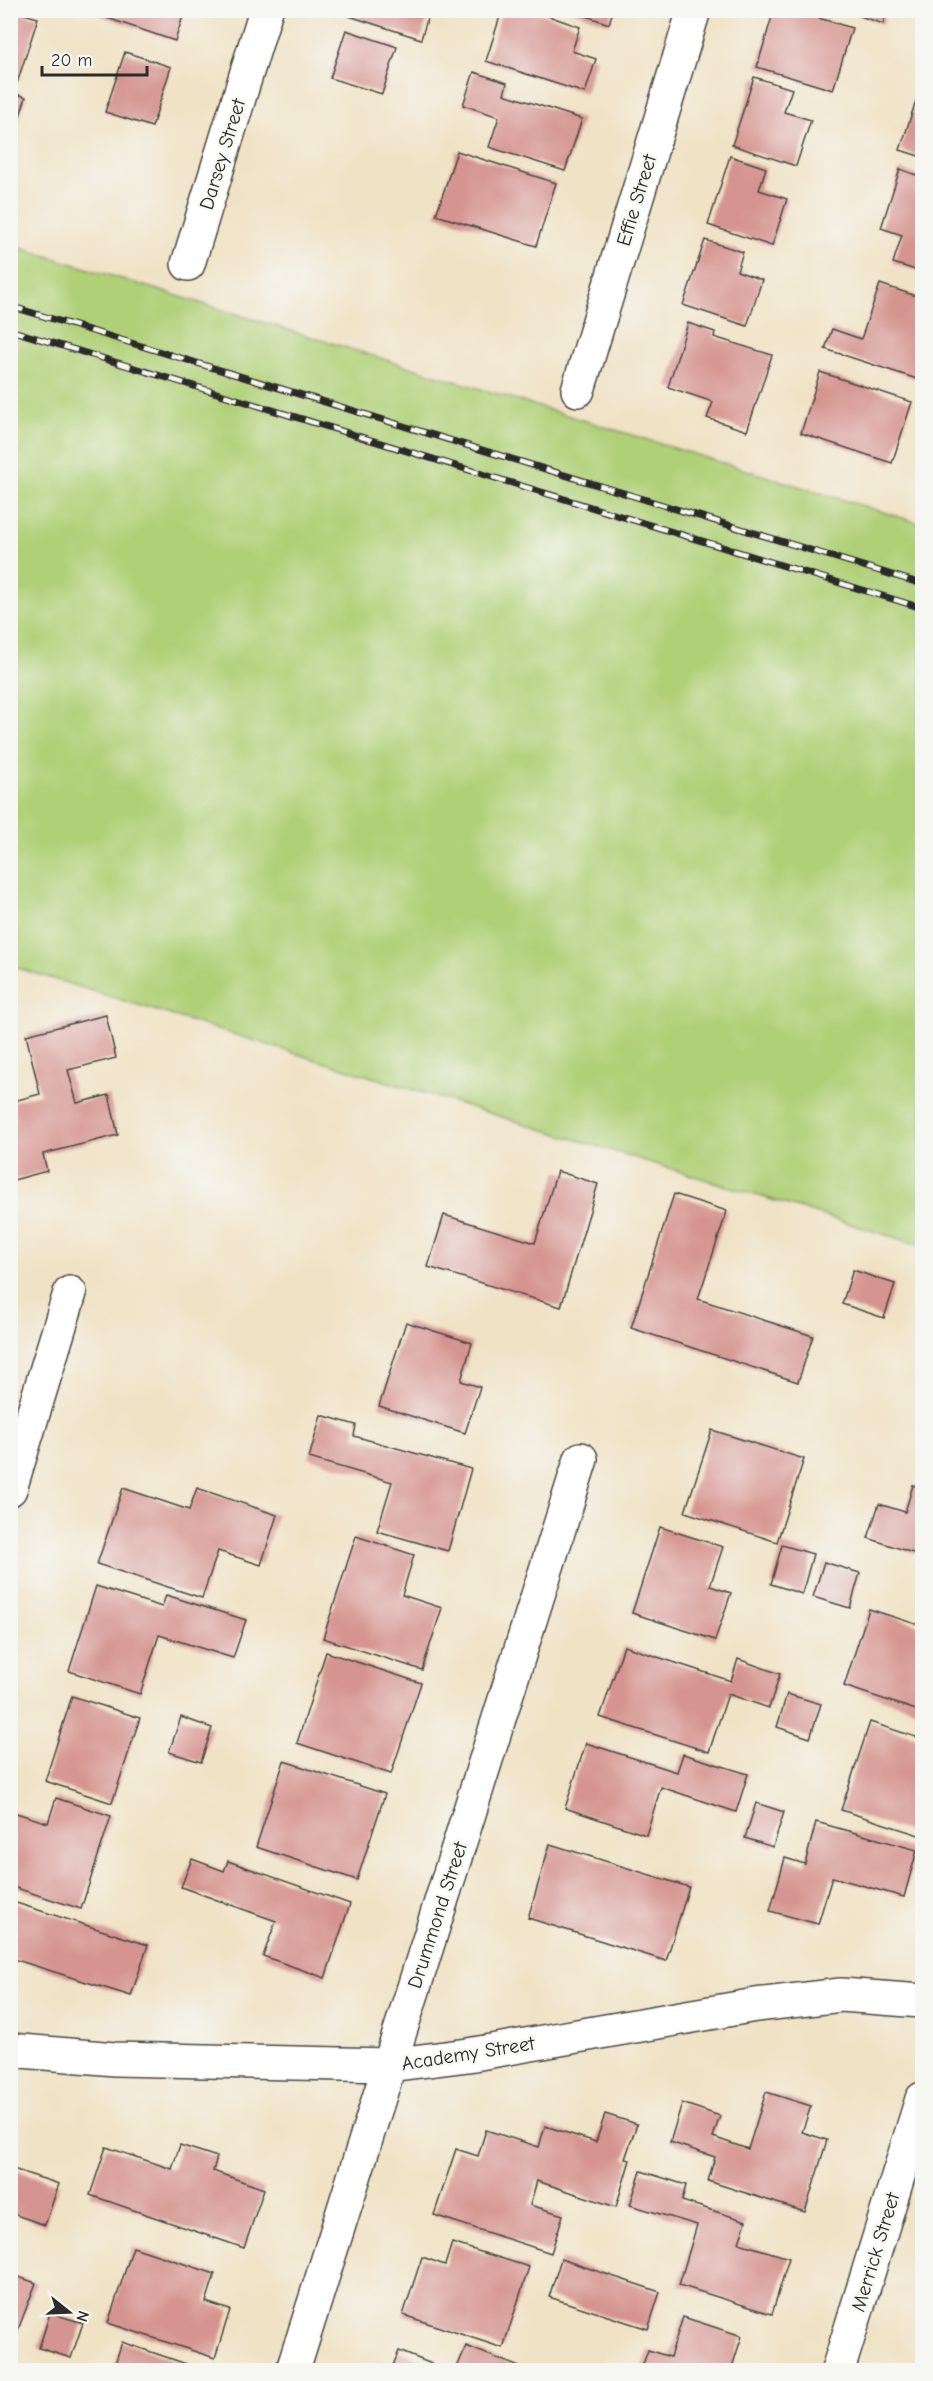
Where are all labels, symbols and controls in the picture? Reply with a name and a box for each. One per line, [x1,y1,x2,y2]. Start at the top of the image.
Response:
scale bar [42,39,147,77]
text: 20 m [51,50,92,71]
street label: Darsey Street [195,95,251,212]
street label: Effie Street [612,150,662,249]
street label: Drummond Street [403,1838,472,1991]
street label: Academy Street [400,2031,538,2075]
street label: Merrick Street [846,2189,905,2314]
north arrow [39,2282,99,2342]
text: N [72,2309,92,2324]

